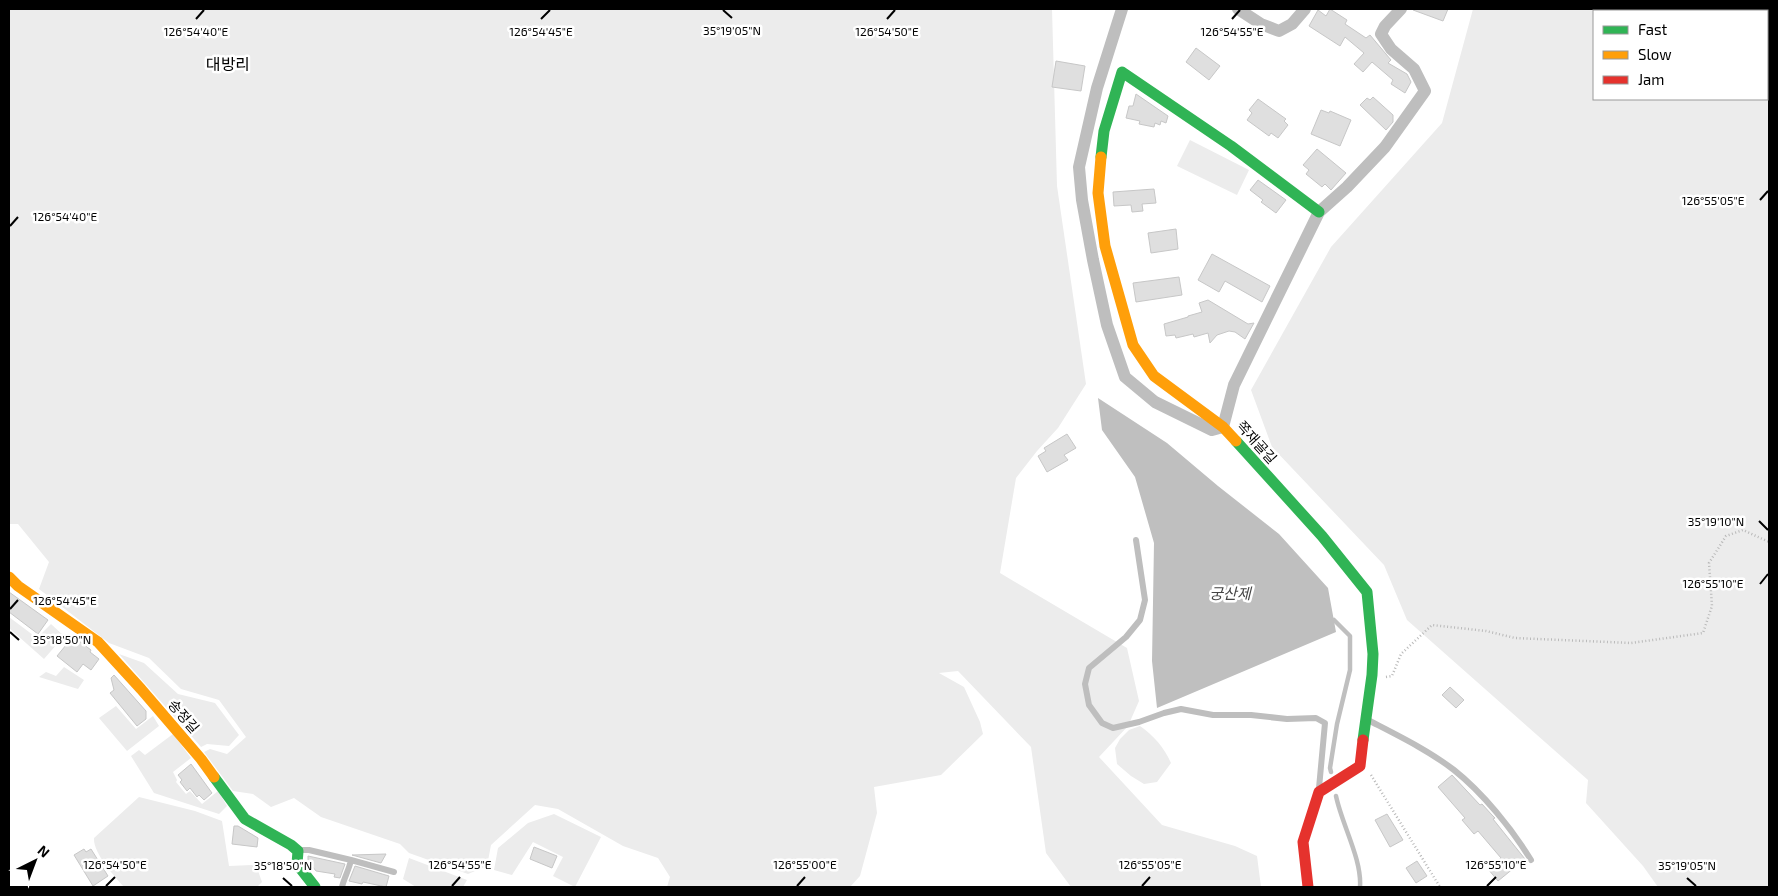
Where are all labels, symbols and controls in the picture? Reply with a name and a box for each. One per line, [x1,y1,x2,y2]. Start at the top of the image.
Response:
legend [1593,10,1768,100]
text: Fast [1638,20,1668,38]
text: 35°19'05"N [703,23,761,37]
text: 126°54'40"E [164,24,228,38]
text: 126°54'45"E [509,24,573,38]
text: 126°54'50"E [855,24,919,38]
text: 126°54'55"E [1201,24,1264,38]
text: Slow [1638,45,1672,63]
district label: 대방리 [206,54,250,73]
text: Jam [1638,70,1664,88]
text: 126°55'05"E [1682,193,1745,207]
text: 126°54'40"E [33,209,97,223]
street label: 쪽재골길 [1233,417,1281,467]
text: 35°19'10"N [1688,514,1744,528]
text: 126°55'10"E [1682,576,1744,590]
water label: 궁산제 [1209,584,1253,602]
text: 126°54'45"E [33,593,97,607]
text: 35°18'50"N [33,632,91,646]
street label: 송정길 [165,696,203,736]
north arrow [10,836,60,886]
text: N [35,841,53,861]
text: 126°54'50"E [83,857,147,871]
text: 126°54'55"E [429,857,492,871]
text: 126°55'00"E [773,857,837,871]
text: 126°55'05"E [1119,857,1182,871]
text: 126°55'10"E [1465,857,1527,871]
text: 35°18'50"N [254,858,312,872]
text: 35°19'05"N [1658,858,1716,872]

